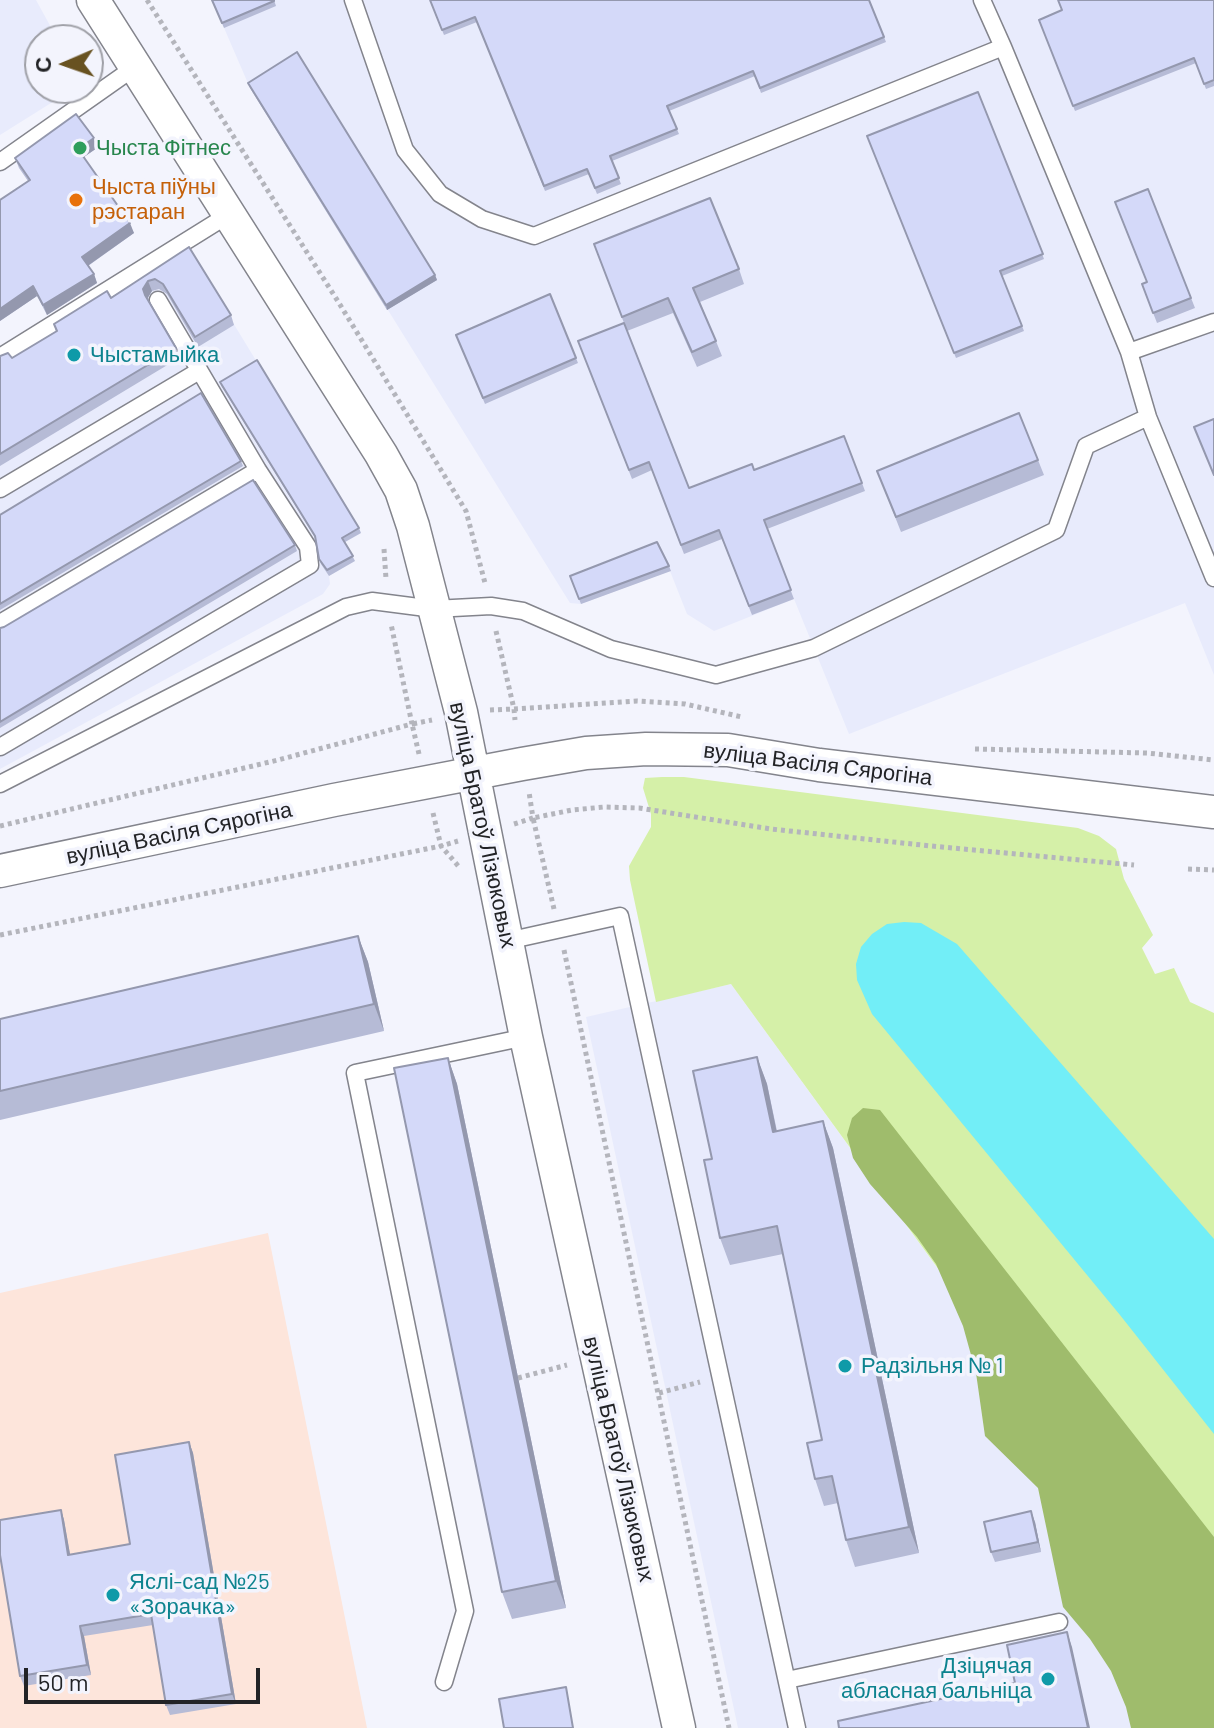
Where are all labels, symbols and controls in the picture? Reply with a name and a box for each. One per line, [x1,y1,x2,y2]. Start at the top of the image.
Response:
north arrow [24,24,104,104]
text: С [29,56,55,73]
place label: Чыста Фітнес [96,135,231,161]
marker: Чыста Фітнес [71,139,89,157]
place label: Чыста піўны рэстаран [92,174,216,226]
marker: Чыста піўны рэстаран [67,191,85,209]
place label: Чыстамыйка [90,342,219,368]
marker: Чыстамыйка [65,346,83,364]
street label: вуліца Братоў Лізюковых [444,699,522,951]
street label: вуліца Васіля Сярогіна [702,737,934,791]
street label: вуліца Васіля Сярогіна [64,796,294,870]
street label: вуліца Братоў Лізюковых [578,1334,660,1584]
place label: Радзільня № 1 [861,1353,1003,1379]
marker: Радзільня № 1 [836,1357,854,1375]
place label: Яслі-сад №25 «Зорачка» [129,1569,269,1620]
marker: Яслі-сад №25 «Зорачка» [104,1586,122,1604]
scale bar [28,1652,264,1702]
place label: Дзіцячая абласная бальніца [841,1653,1032,1704]
text: 50 m [38,1667,89,1696]
marker: Дзіцячая абласная бальніца [1039,1670,1057,1688]

